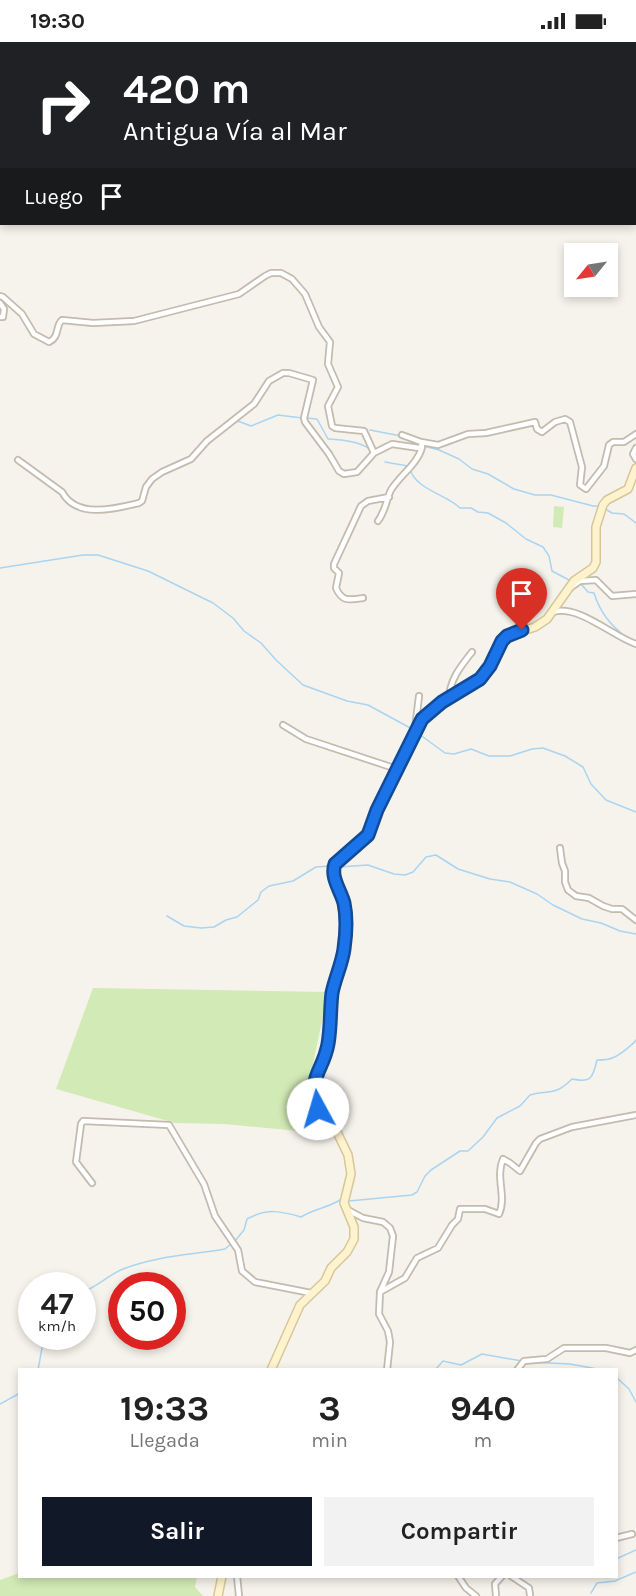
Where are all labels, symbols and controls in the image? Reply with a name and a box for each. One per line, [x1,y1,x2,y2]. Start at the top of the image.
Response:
text: 19:30 [30,8,85,34]
text: 420 m [123,64,250,114]
icon: right [24,66,102,144]
text: Antigua Vía al Mar [123,115,347,147]
icon: arrive [95,180,128,213]
text: Luego [24,184,83,210]
north arrow [564,243,618,297]
map controls [564,243,618,297]
pin [496,568,547,630]
icon: arrive [505,577,538,610]
position arrow [286,1077,350,1141]
speed limit sign: 50 [108,1272,186,1350]
text: 47 [41,1286,73,1322]
text: km/h [38,1317,76,1335]
text: 19:33 [120,1387,209,1429]
text: 3 [318,1387,341,1429]
text: 940 [450,1387,516,1429]
text: Llegada [129,1429,200,1452]
text: min [311,1429,348,1452]
text: m [474,1429,492,1452]
button: Salir [42,1497,312,1566]
button: Compartir [324,1497,594,1566]

